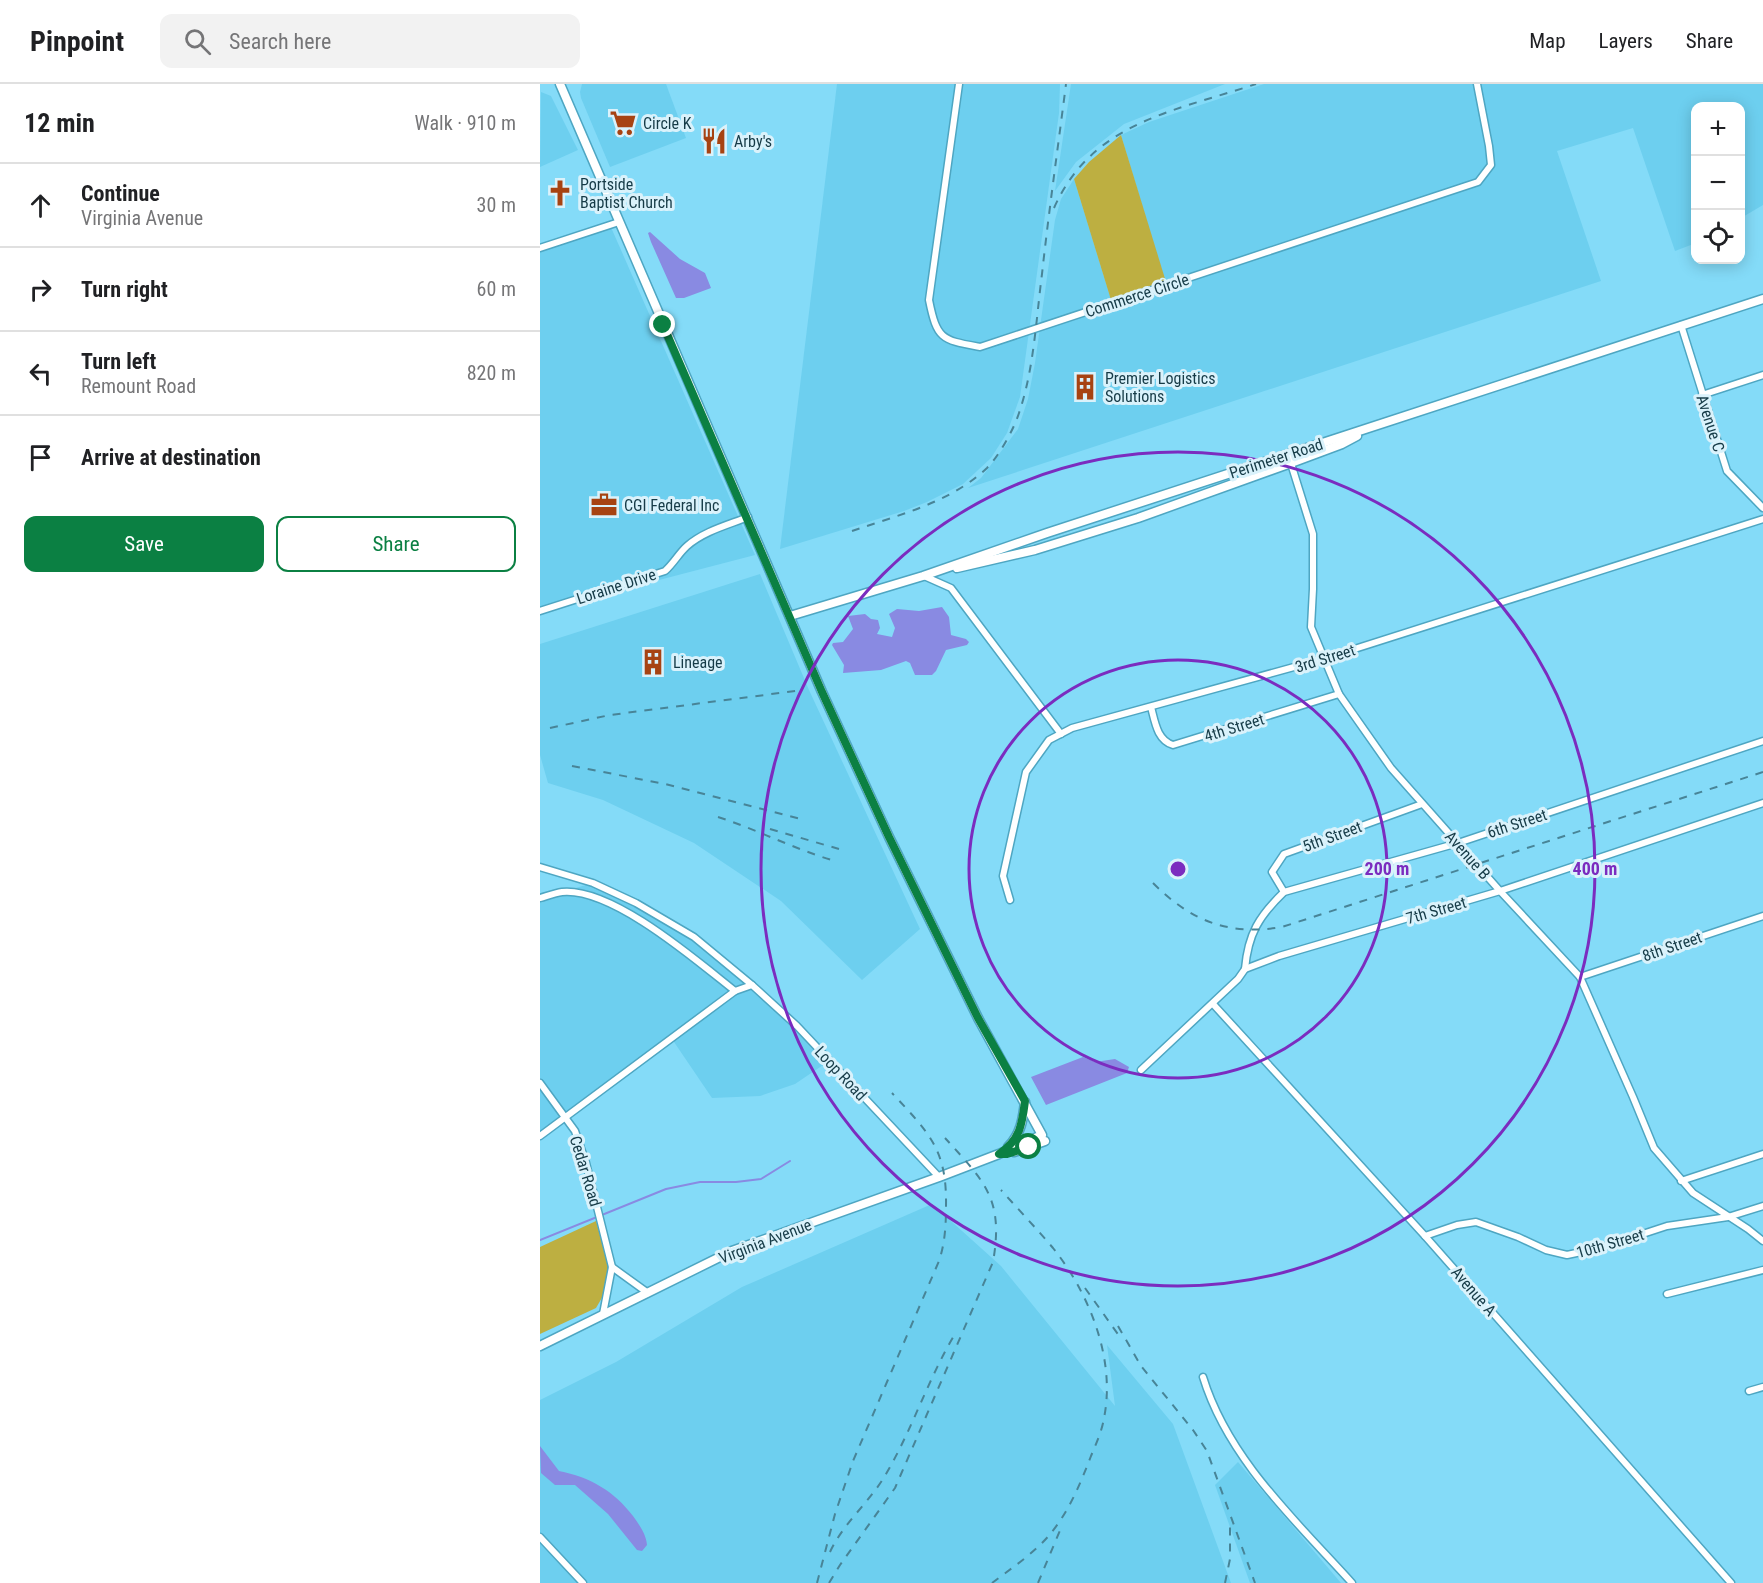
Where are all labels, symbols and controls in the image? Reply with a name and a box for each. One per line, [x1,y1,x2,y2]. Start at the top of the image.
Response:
search box [160,14,580,68]
text: Pinpoint [30,25,124,58]
icon: search [181,25,214,58]
text: Search here [229,29,331,54]
text: Map [1529,29,1566,53]
text: Layers [1599,29,1653,53]
text: Share [1686,29,1733,53]
map controls [1691,102,1745,264]
button: + [1691,102,1745,156]
text: 12 min [24,108,95,138]
supermarket icon: Circle K [608,108,638,138]
text: Walk · 910 m [415,111,516,135]
place label: Circle K [643,114,692,133]
restaurant icon: Arby's [699,126,729,156]
place label: Arby's [734,132,772,151]
button: − [1691,156,1745,210]
place label: Portside Baptist Church [580,175,673,212]
church icon: Portside Baptist Church [545,178,575,208]
text: Continue [81,181,160,206]
icon: ahead [24,189,57,222]
text: 30 m [477,193,516,217]
text: Virginia Avenue [81,206,203,230]
button: locate [1691,210,1745,264]
street label: Commerce Circle [1083,270,1191,321]
icon: right [24,273,57,306]
text: Turn right [81,277,168,302]
text: 60 m [477,277,516,301]
route end [649,311,675,337]
text: Turn left [81,349,156,374]
icon: left [24,357,57,390]
text: 820 m [467,361,516,385]
place label: Premier Logistics Solutions [1105,369,1215,406]
building icon: Premier Logistics Solutions [1070,372,1100,402]
text: Remount Road [81,374,196,398]
street label: Avenue C [1692,392,1729,454]
street label: Perimeter Road [1227,434,1325,483]
icon: arrive [24,441,57,474]
text: Arrive at destination [81,445,261,470]
office icon: CGI Federal Inc [589,490,619,520]
place label: CGI Federal Inc [624,496,719,515]
button: Save [24,516,264,572]
button: Share [276,516,516,572]
street label: Loraine Drive [574,565,658,608]
street label: 3rd Street [1293,640,1358,677]
building icon: Lineage [638,647,668,677]
place label: Lineage [673,653,723,672]
street label: 4th Street [1202,709,1267,746]
street label: 6th Street [1485,805,1550,842]
street label: 5th Street [1300,817,1365,856]
street label: Avenue B [1441,827,1494,883]
text: 200 m [1365,858,1409,879]
text: 400 m [1573,858,1617,879]
centre of rings [1168,859,1188,879]
street label: 7th Street [1404,893,1469,928]
street label: 8th Street [1640,927,1705,965]
street label: Loop Road [811,1042,871,1104]
route start [1015,1133,1041,1159]
street label: Cedar Road [566,1134,605,1209]
street label: Virginia Avenue [716,1215,814,1268]
street label: 10th Street [1574,1225,1646,1262]
street label: Avenue A [1447,1263,1500,1320]

